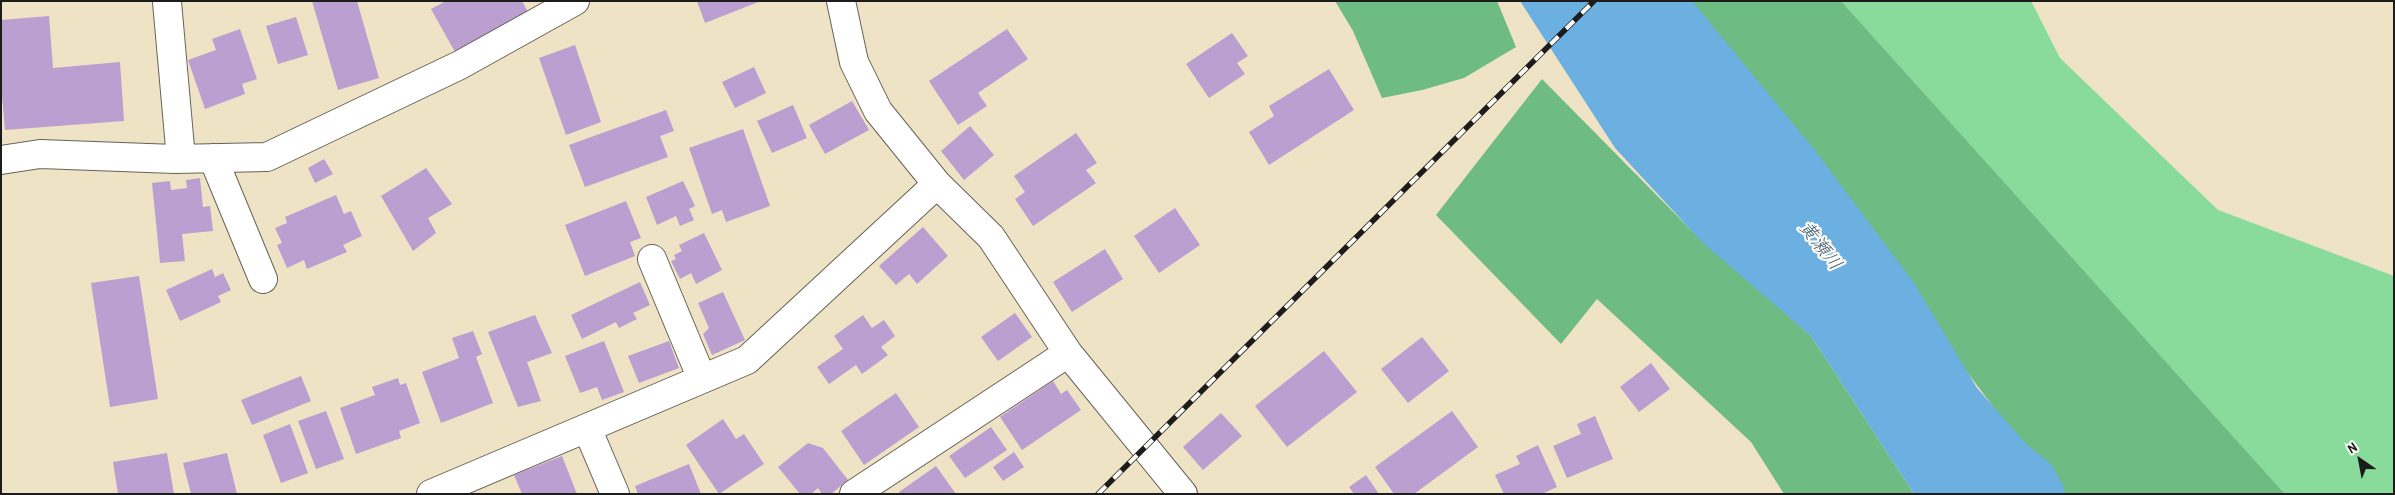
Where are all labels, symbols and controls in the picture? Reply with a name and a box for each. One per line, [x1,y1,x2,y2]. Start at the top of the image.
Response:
water label: 黄瀬川 [1793,217,1847,275]
north arrow [2335,435,2385,485]
text: N [2343,437,2360,457]

